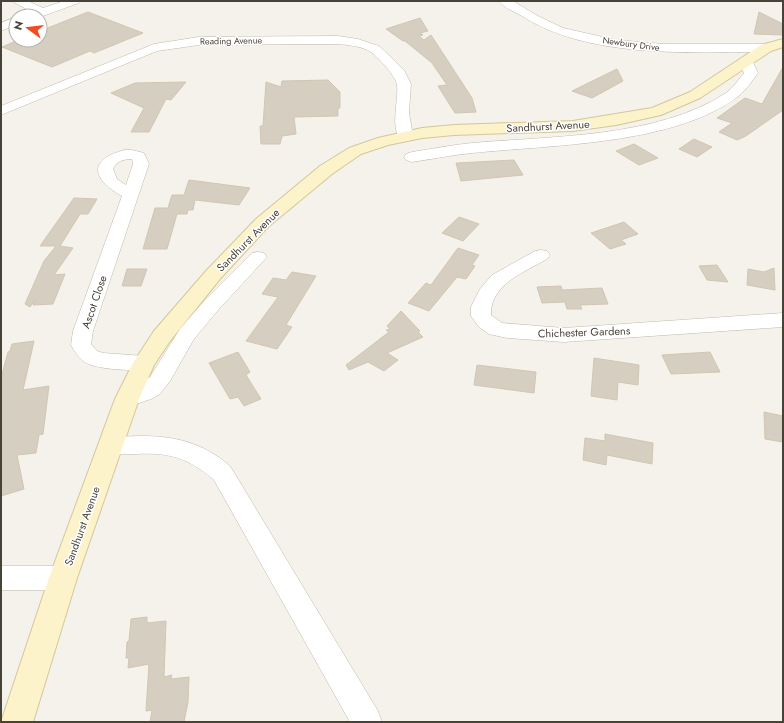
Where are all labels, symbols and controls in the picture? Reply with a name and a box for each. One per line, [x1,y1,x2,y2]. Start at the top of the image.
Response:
north arrow [8,8,48,48]
text: N [9,19,27,32]
street label: Reading Avenue [200,33,262,48]
street label: Newbury Drive [602,33,661,54]
street label: Sandhurst Avenue [506,116,590,136]
street label: Sandhurst Avenue [213,205,283,275]
street label: Ascot Close [77,273,111,331]
street label: Chichester Gardens [538,322,631,342]
street label: Sandhurst Avenue [60,484,104,568]

